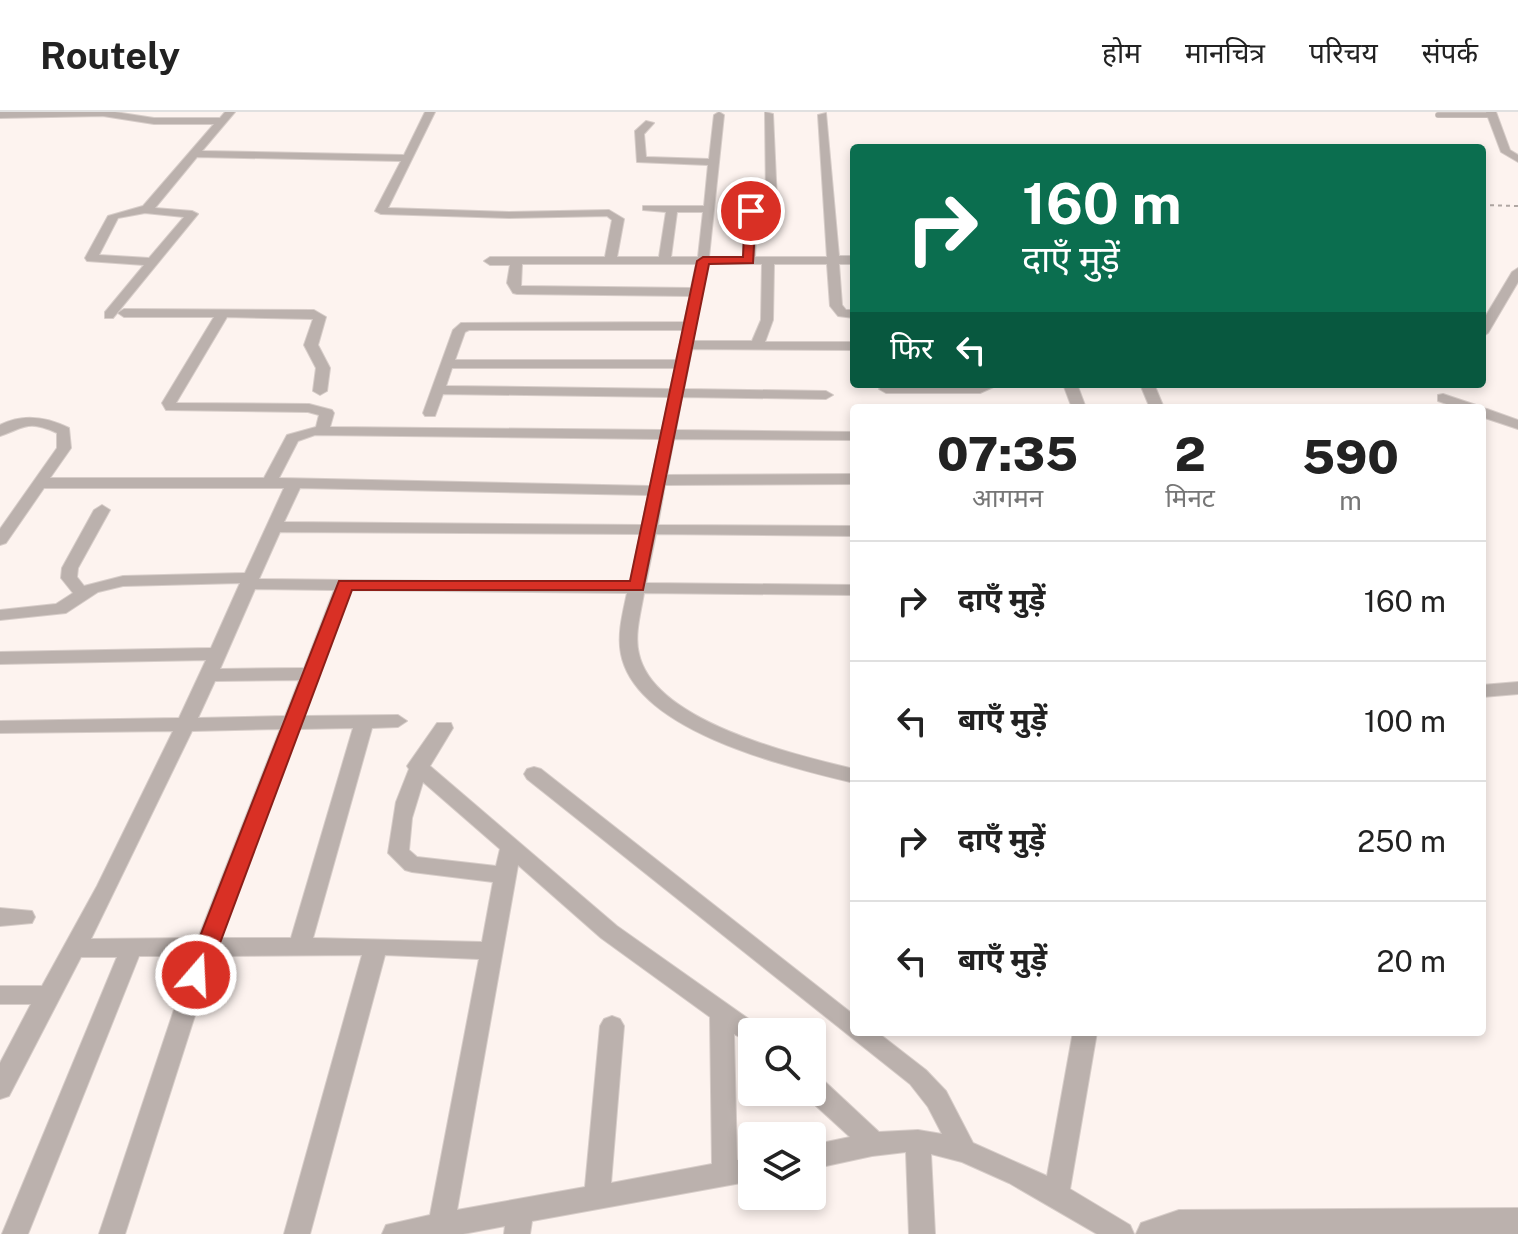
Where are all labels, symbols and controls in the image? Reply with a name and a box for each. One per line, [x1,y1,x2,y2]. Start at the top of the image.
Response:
text: Routely [40,33,180,78]
text: होम [1102,36,1141,69]
text: मानचित्र [1185,36,1265,69]
text: परिचय [1309,36,1378,69]
text: संपर्क [1422,36,1478,69]
text: 160 m [1022,171,1182,237]
icon: right [890,176,994,280]
pin [717,177,785,245]
icon: arrive [729,189,773,233]
text: दाएँ मुड़ें [1022,238,1120,280]
icon: left [949,328,993,372]
text: फिर [890,330,933,366]
text: 07:35 [937,425,1078,482]
text: 2 [1174,425,1206,482]
text: 590 [1302,428,1399,485]
text: आगमन [972,482,1043,513]
text: मिनट [1165,482,1215,513]
text: m [1339,485,1362,516]
icon: right [890,579,934,623]
text: दाएँ मुड़ें [958,581,1045,617]
text: 160 m [1364,583,1446,619]
icon: left [890,699,934,743]
text: बाएँ मुड़ें [958,701,1047,737]
text: 100 m [1364,703,1446,739]
icon: right [890,819,934,863]
text: दाएँ मुड़ें [958,821,1045,857]
text: 250 m [1357,823,1446,859]
position arrow [154,933,238,1017]
icon: left [890,939,934,983]
text: बाएँ मुड़ें [958,941,1047,977]
text: 20 m [1377,943,1446,979]
map controls [738,1018,826,1210]
button: search [738,1018,826,1106]
button: layers [738,1122,826,1210]

